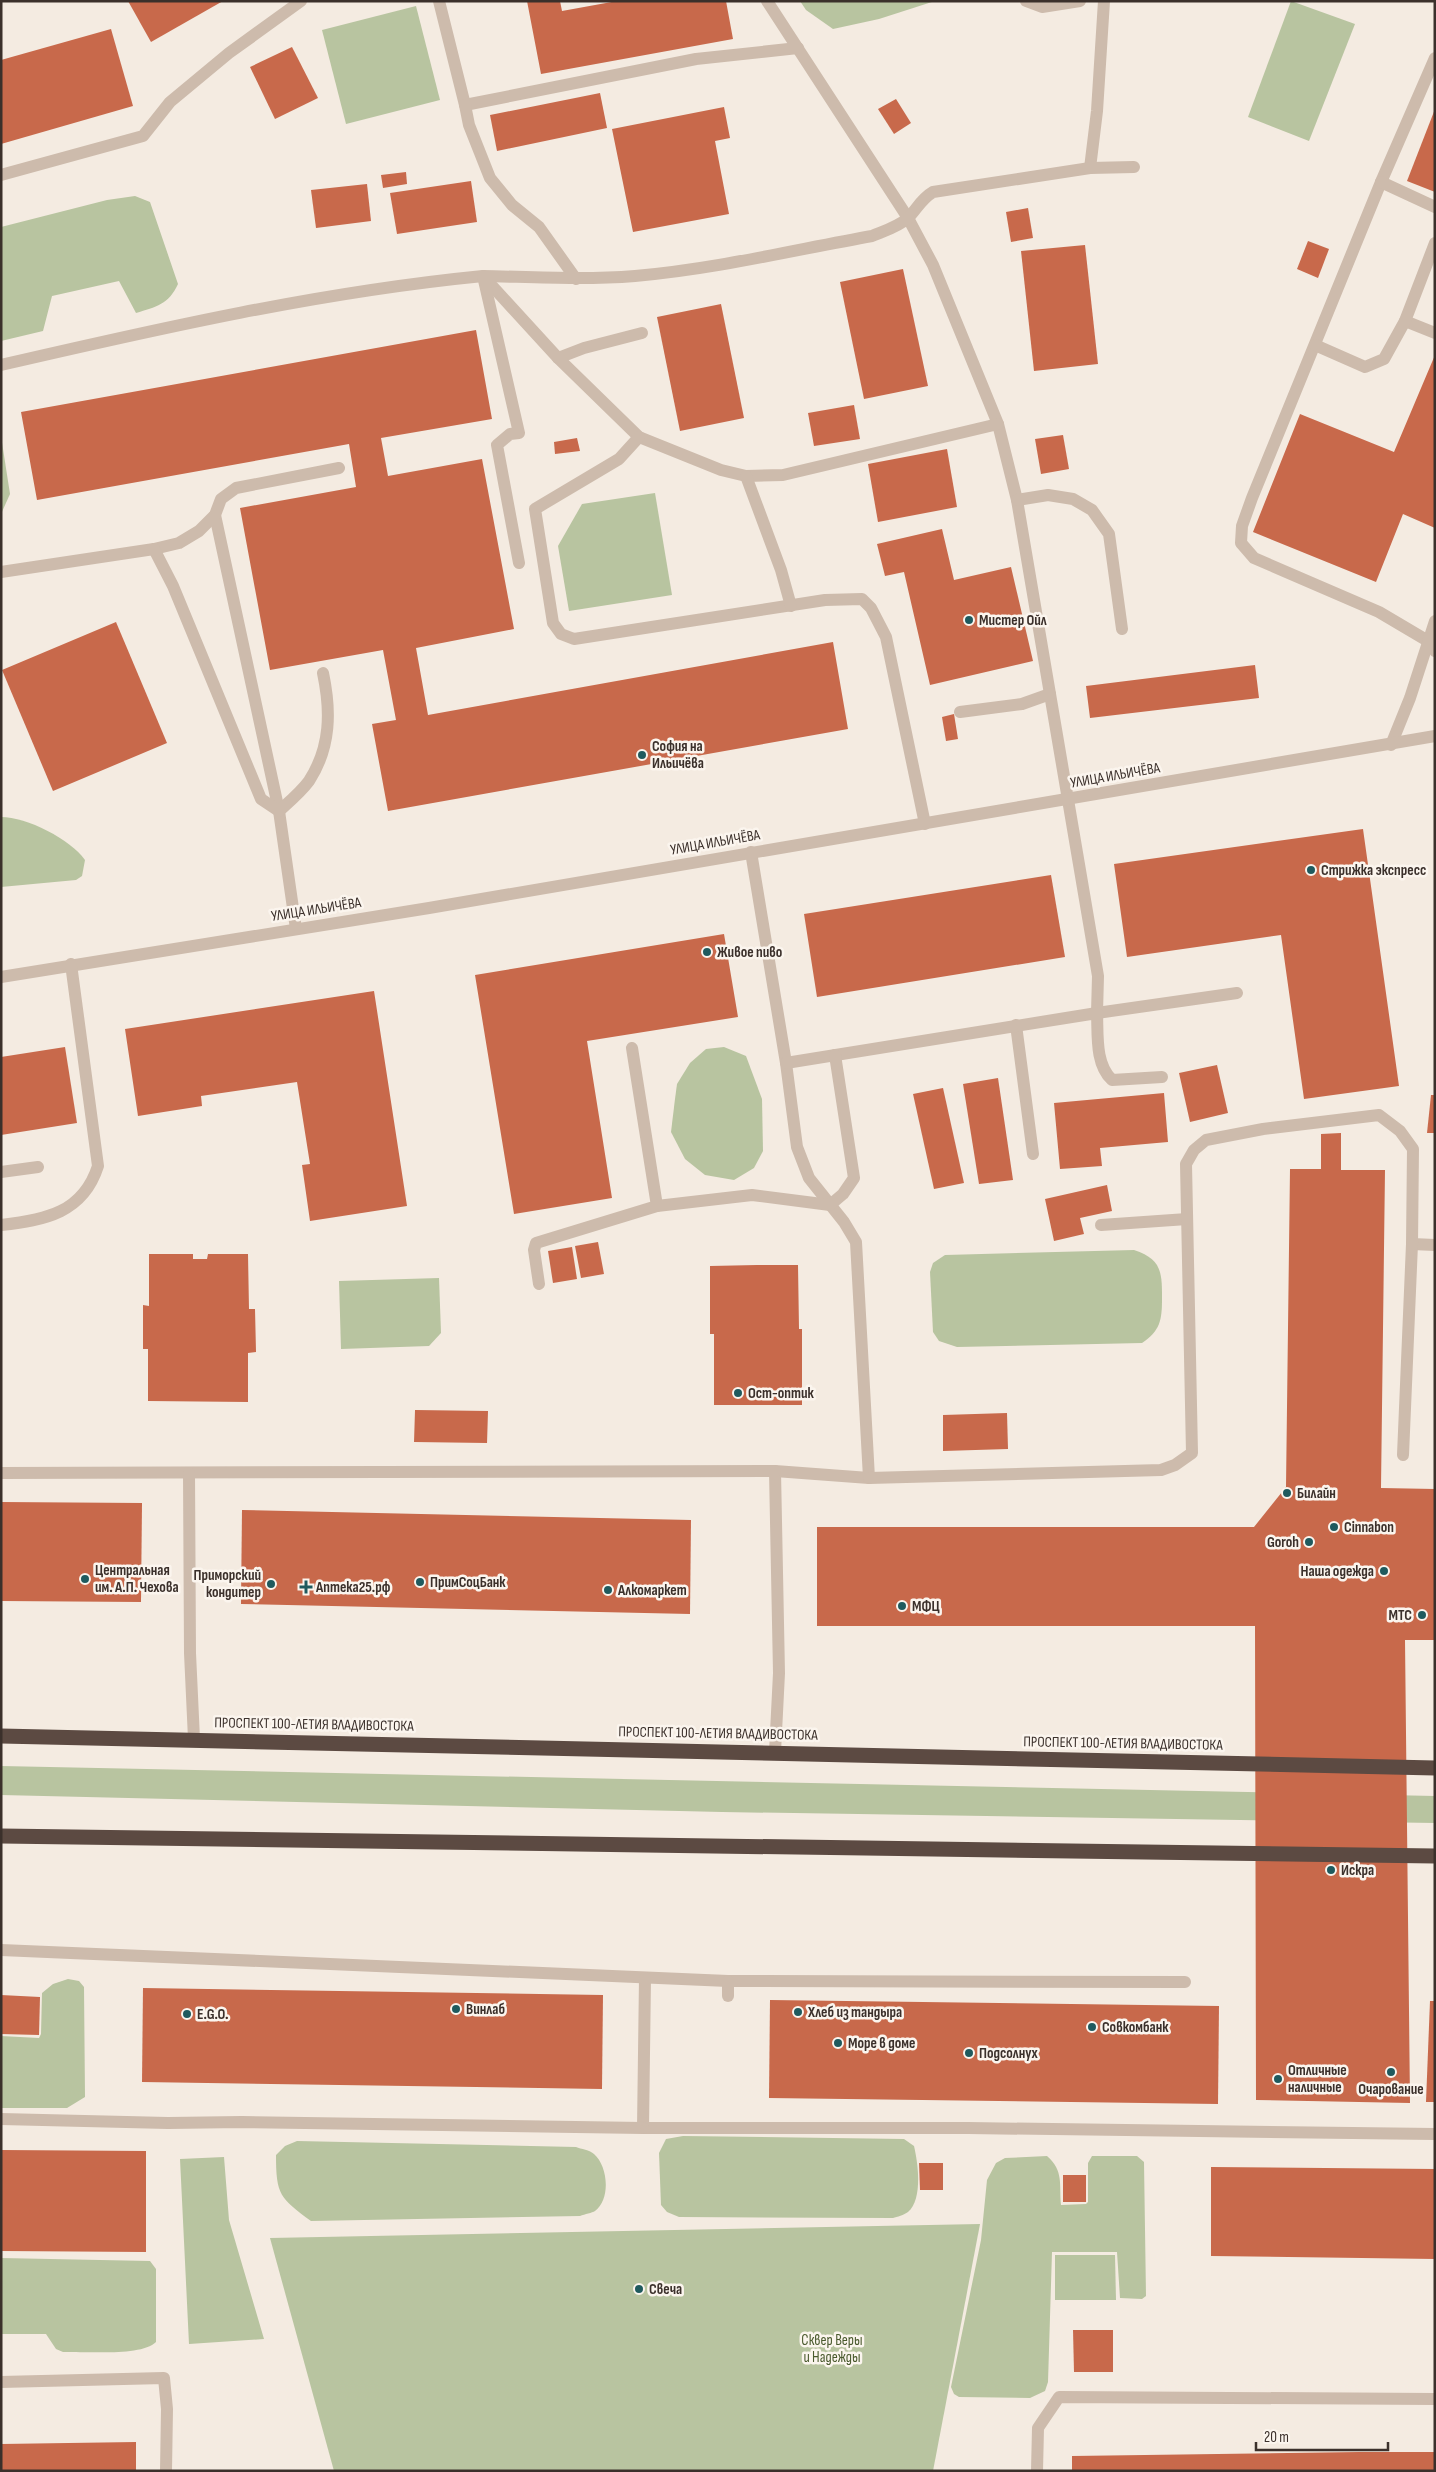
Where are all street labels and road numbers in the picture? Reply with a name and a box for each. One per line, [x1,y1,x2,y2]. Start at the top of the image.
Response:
street label: УЛИЦА ИЛЬИЧЁВА [1069,758,1162,793]
street label: УЛИЦА ИЛЬИЧЁВА [669,825,762,860]
street label: УЛИЦА ИЛЬИЧЁВА [270,893,363,926]
street label: ПРОСПЕКТ 100-ЛЕТИЯ ВЛАДИВОСТОКА [214,1713,414,1736]
street label: ПРОСПЕКТ 100-ЛЕТИЯ ВЛАДИВОСТОКА [618,1722,818,1745]
street label: ПРОСПЕКТ 100-ЛЕТИЯ ВЛАДИВОСТОКА [1023,1732,1223,1755]

